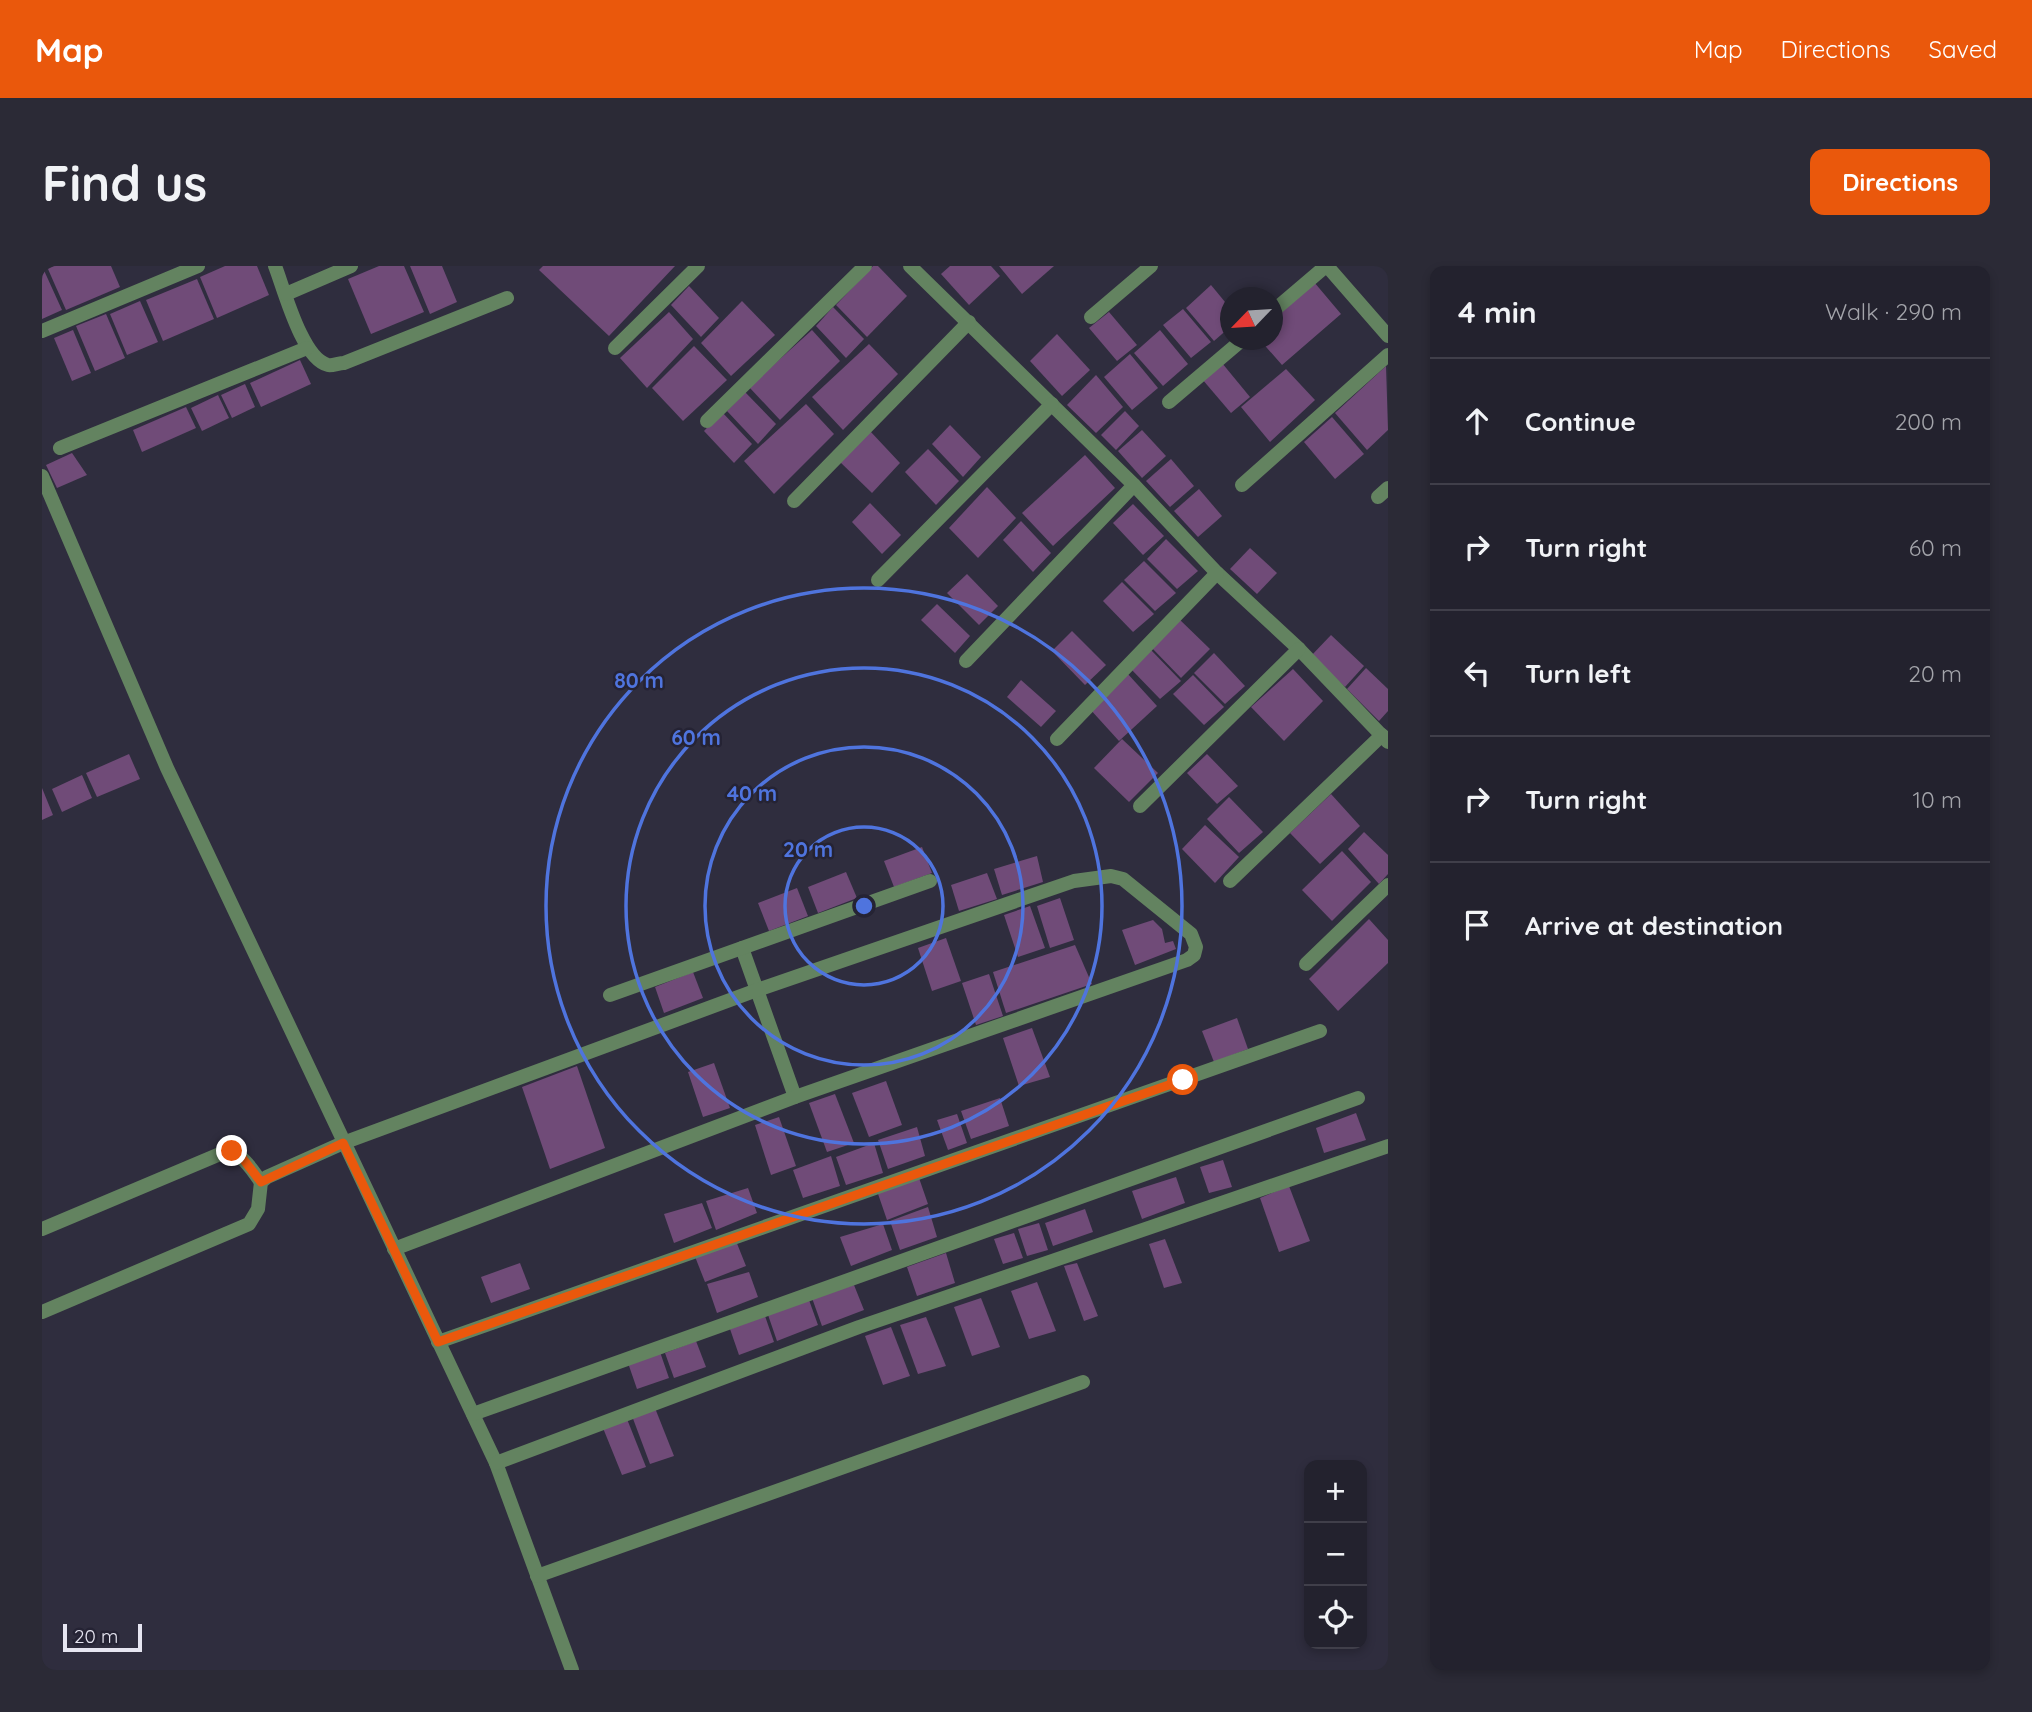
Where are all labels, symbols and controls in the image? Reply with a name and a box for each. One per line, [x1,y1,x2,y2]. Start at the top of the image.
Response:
text: Map [35,29,103,70]
text: Map [1694,34,1743,64]
text: Directions [1781,34,1891,64]
text: Saved [1929,34,1997,64]
button: Directions [1810,149,1990,215]
text: Find us [42,152,207,213]
north arrow [1220,287,1283,350]
text: 4 min [1458,293,1537,331]
text: Walk · 290 m [1825,297,1962,326]
icon: ahead [1458,402,1496,440]
text: Continue [1525,405,1636,438]
text: 200 m [1895,407,1962,436]
icon: right [1458,528,1496,566]
text: Turn right [1525,531,1647,564]
text: 60 m [1909,533,1962,562]
icon: left [1458,654,1496,692]
text: Turn left [1525,657,1632,690]
text: 20 m [1908,659,1962,688]
text: 80 m [614,667,664,693]
text: 60 m [671,724,721,750]
text: 40 m [727,780,777,806]
icon: right [1458,780,1496,818]
text: Turn right [1525,783,1647,816]
text: 10 m [1913,785,1962,814]
text: 20 m [783,836,833,862]
centre of rings [852,894,876,918]
icon: arrive [1458,906,1496,944]
text: Arrive at destination [1525,909,1783,942]
route start [1167,1064,1198,1095]
route end [216,1135,247,1166]
map controls [1304,1460,1367,1649]
button: + [1304,1460,1367,1523]
button: − [1304,1523,1367,1586]
button: locate [1304,1586,1367,1649]
scale bar [63,1621,142,1653]
text: 20 m [74,1624,118,1648]

